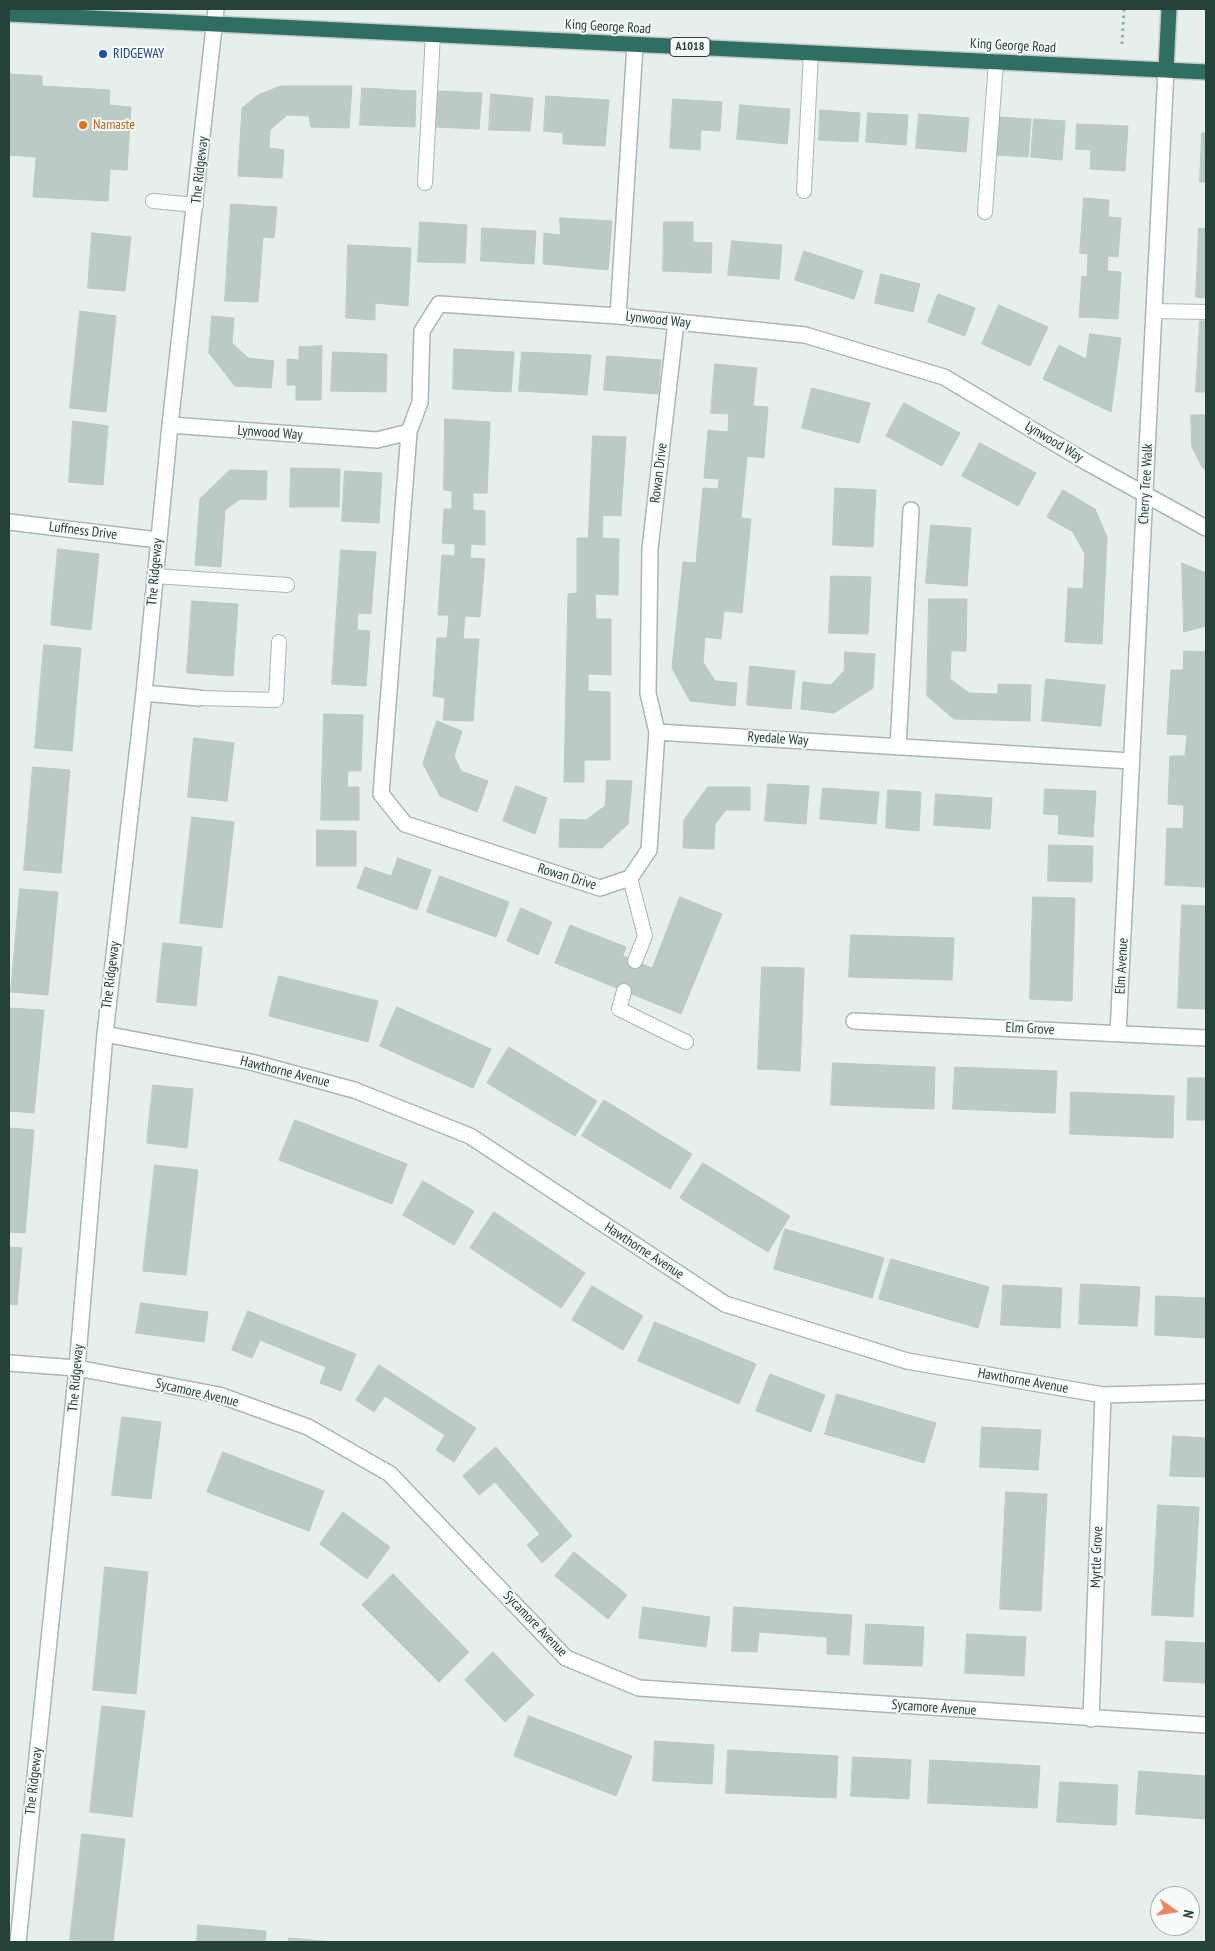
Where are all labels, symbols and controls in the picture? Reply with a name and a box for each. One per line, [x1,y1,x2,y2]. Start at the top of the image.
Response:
street label: King George Road [565,16,651,38]
street label: King George Road [970,35,1056,57]
road number: A1018 [670,38,710,56]
place label: RIDGEWAY [113,46,164,62]
marker: RIDGEWAY [97,48,109,60]
place label: Namaste [93,117,135,133]
marker: Namaste [77,119,89,131]
street label: The Ridgeway [188,135,212,205]
street label: Lynwood Way [625,308,691,332]
street label: Lynwood Way [1022,418,1086,466]
street label: Lynwood Way [237,422,303,444]
street label: Rowan Drive [647,442,671,504]
street label: Cherry Tree Walk [1135,443,1157,525]
street label: Luffness Drive [48,518,118,544]
street label: The Ridgeway [144,537,166,607]
street label: Ryedale Way [747,728,809,750]
street label: Rowan Drive [536,860,598,894]
street label: Elm Avenue [1112,937,1132,995]
street label: The Ridgeway [99,940,123,1010]
street label: Elm Grove [1005,1019,1055,1039]
street label: Hawthorne Avenue [239,1053,331,1091]
street label: Hawthorne Avenue [601,1219,687,1283]
street label: The Ridgeway [65,1343,87,1413]
street label: Hawthorne Avenue [976,1365,1070,1397]
street label: Sycamore Avenue [154,1375,240,1411]
street label: Myrtle Grove [1088,1526,1106,1588]
street label: Sycamore Avenue [499,1588,571,1660]
street label: Sycamore Avenue [891,1697,977,1719]
street label: The Ridgeway [22,1746,46,1816]
north arrow [1150,1886,1200,1936]
text: N [1179,1908,1198,1920]

